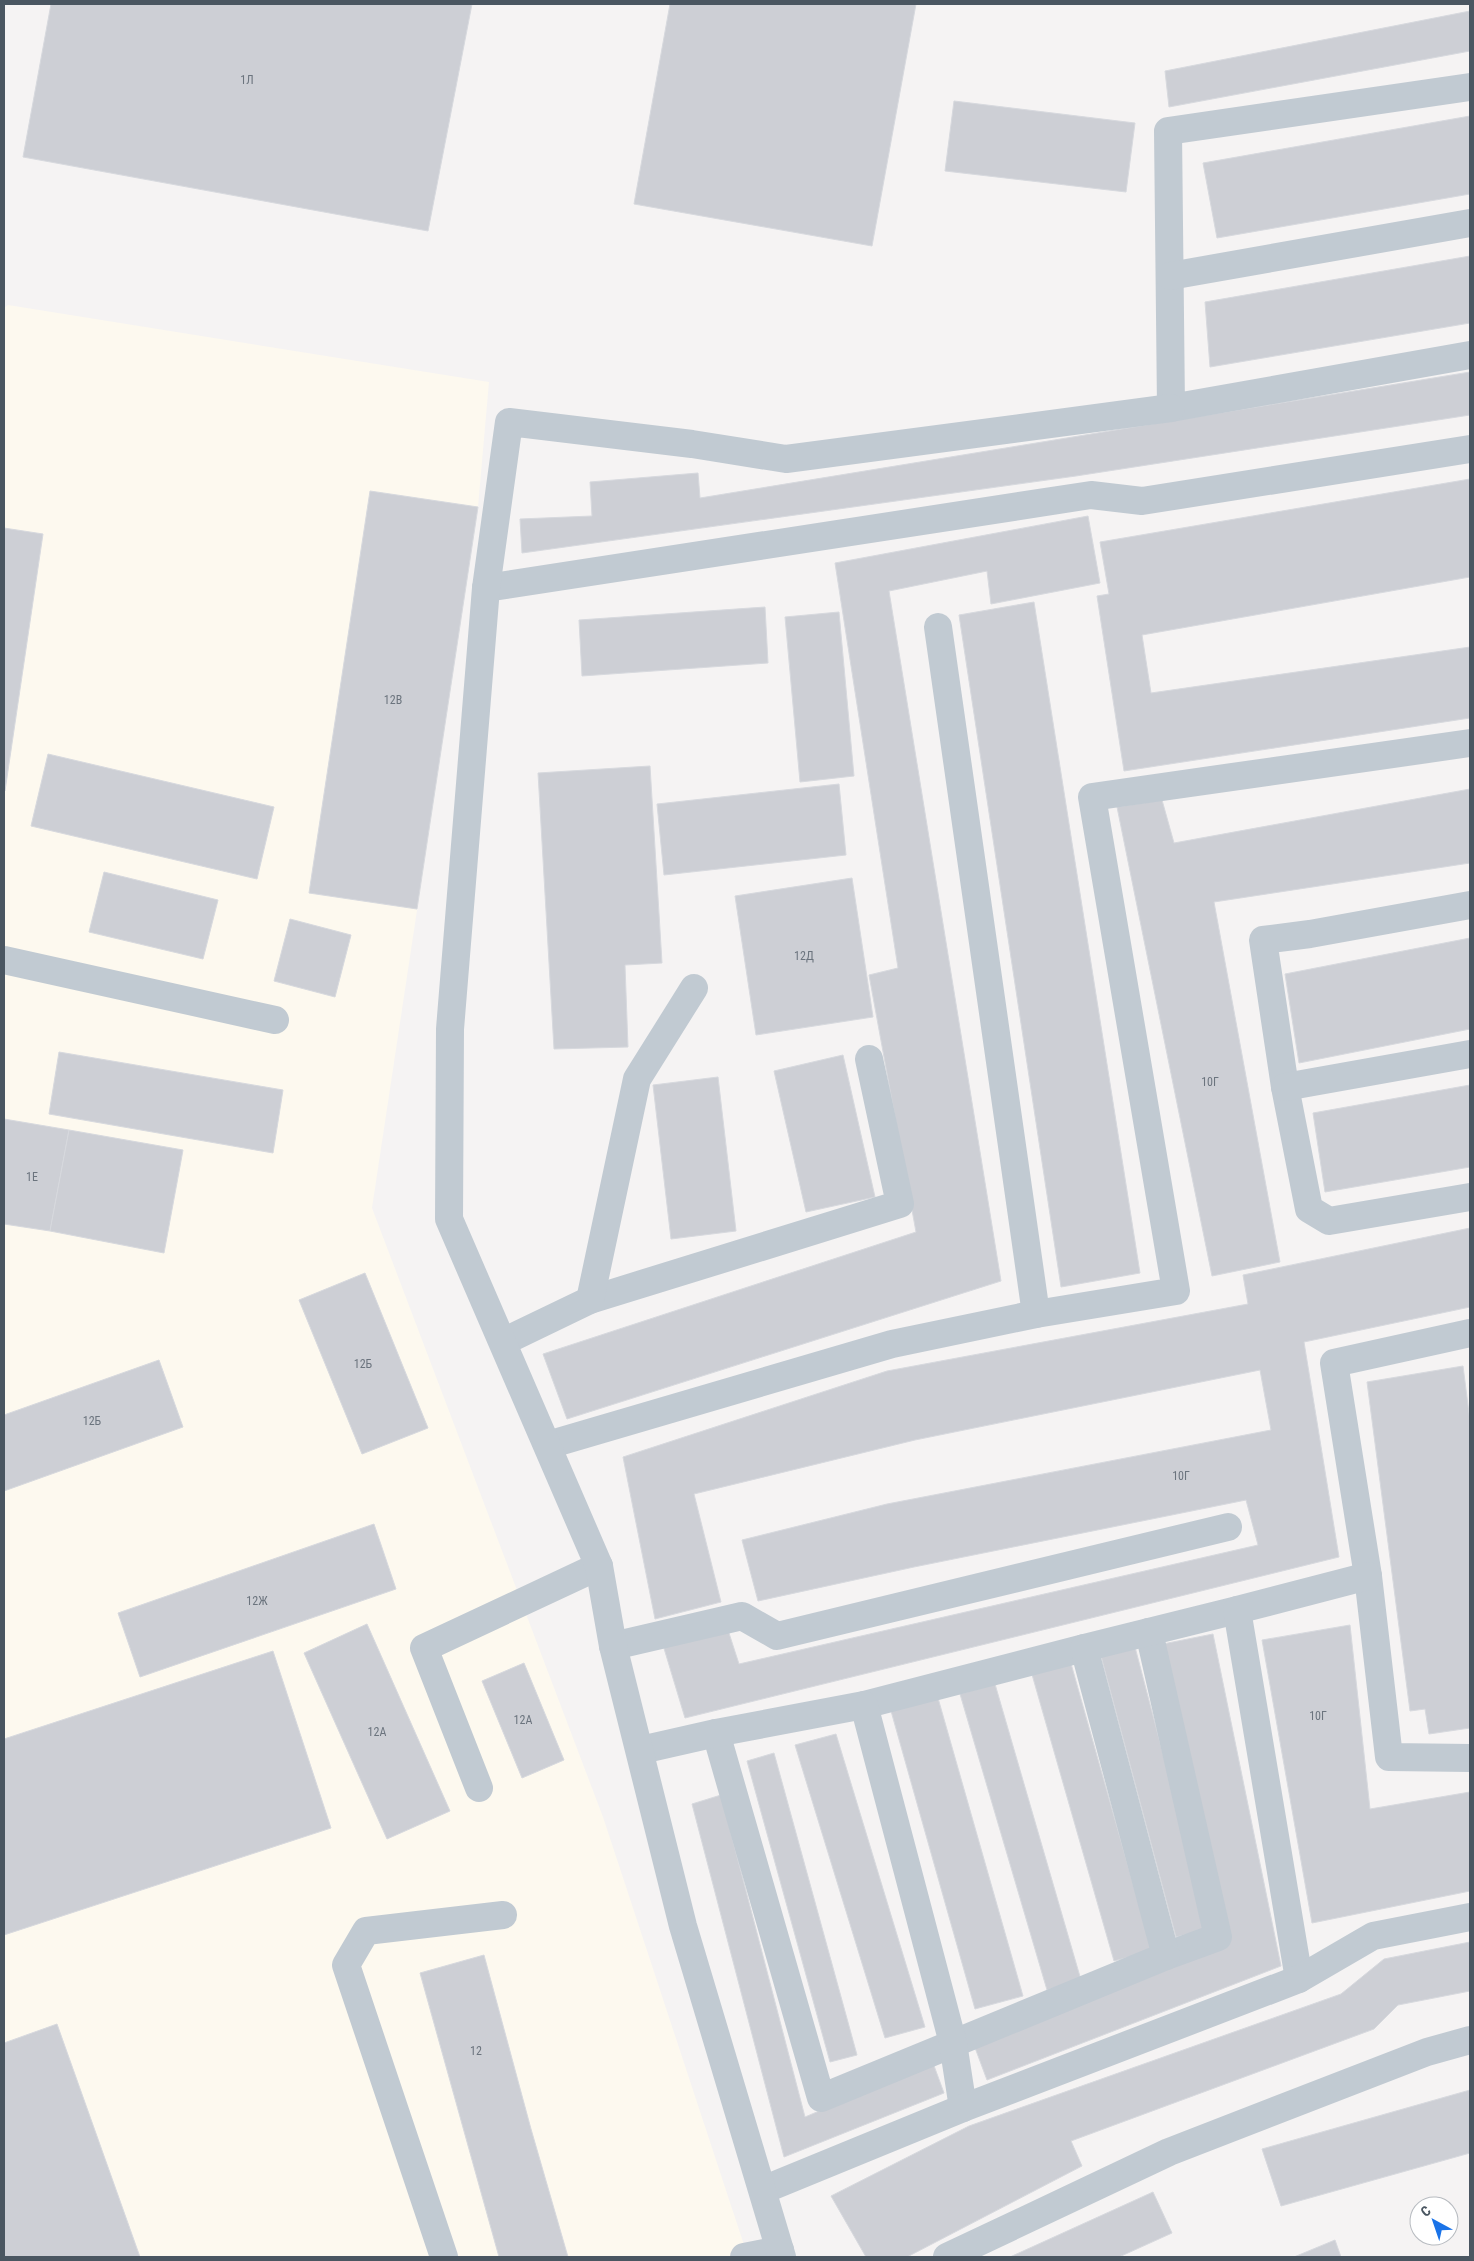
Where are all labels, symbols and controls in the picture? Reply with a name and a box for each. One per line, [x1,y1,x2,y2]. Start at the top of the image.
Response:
house number: 1Л [240,73,254,87]
house number: 12В [384,693,402,707]
house number: 12Д [794,949,814,963]
house number: 10Г [1201,1075,1219,1089]
house number: 1Е [26,1170,38,1184]
house number: 12Б [354,1357,373,1371]
house number: 12Б [83,1414,102,1428]
house number: 10Г [1172,1469,1190,1483]
house number: 12Ж [246,1594,268,1608]
house number: 10Г [1309,1709,1327,1723]
house number: 12А [514,1713,532,1727]
house number: 12А [368,1725,386,1739]
house number: 12 [470,2044,482,2058]
north arrow [1409,2196,1459,2246]
text: С [1417,2202,1434,2220]

